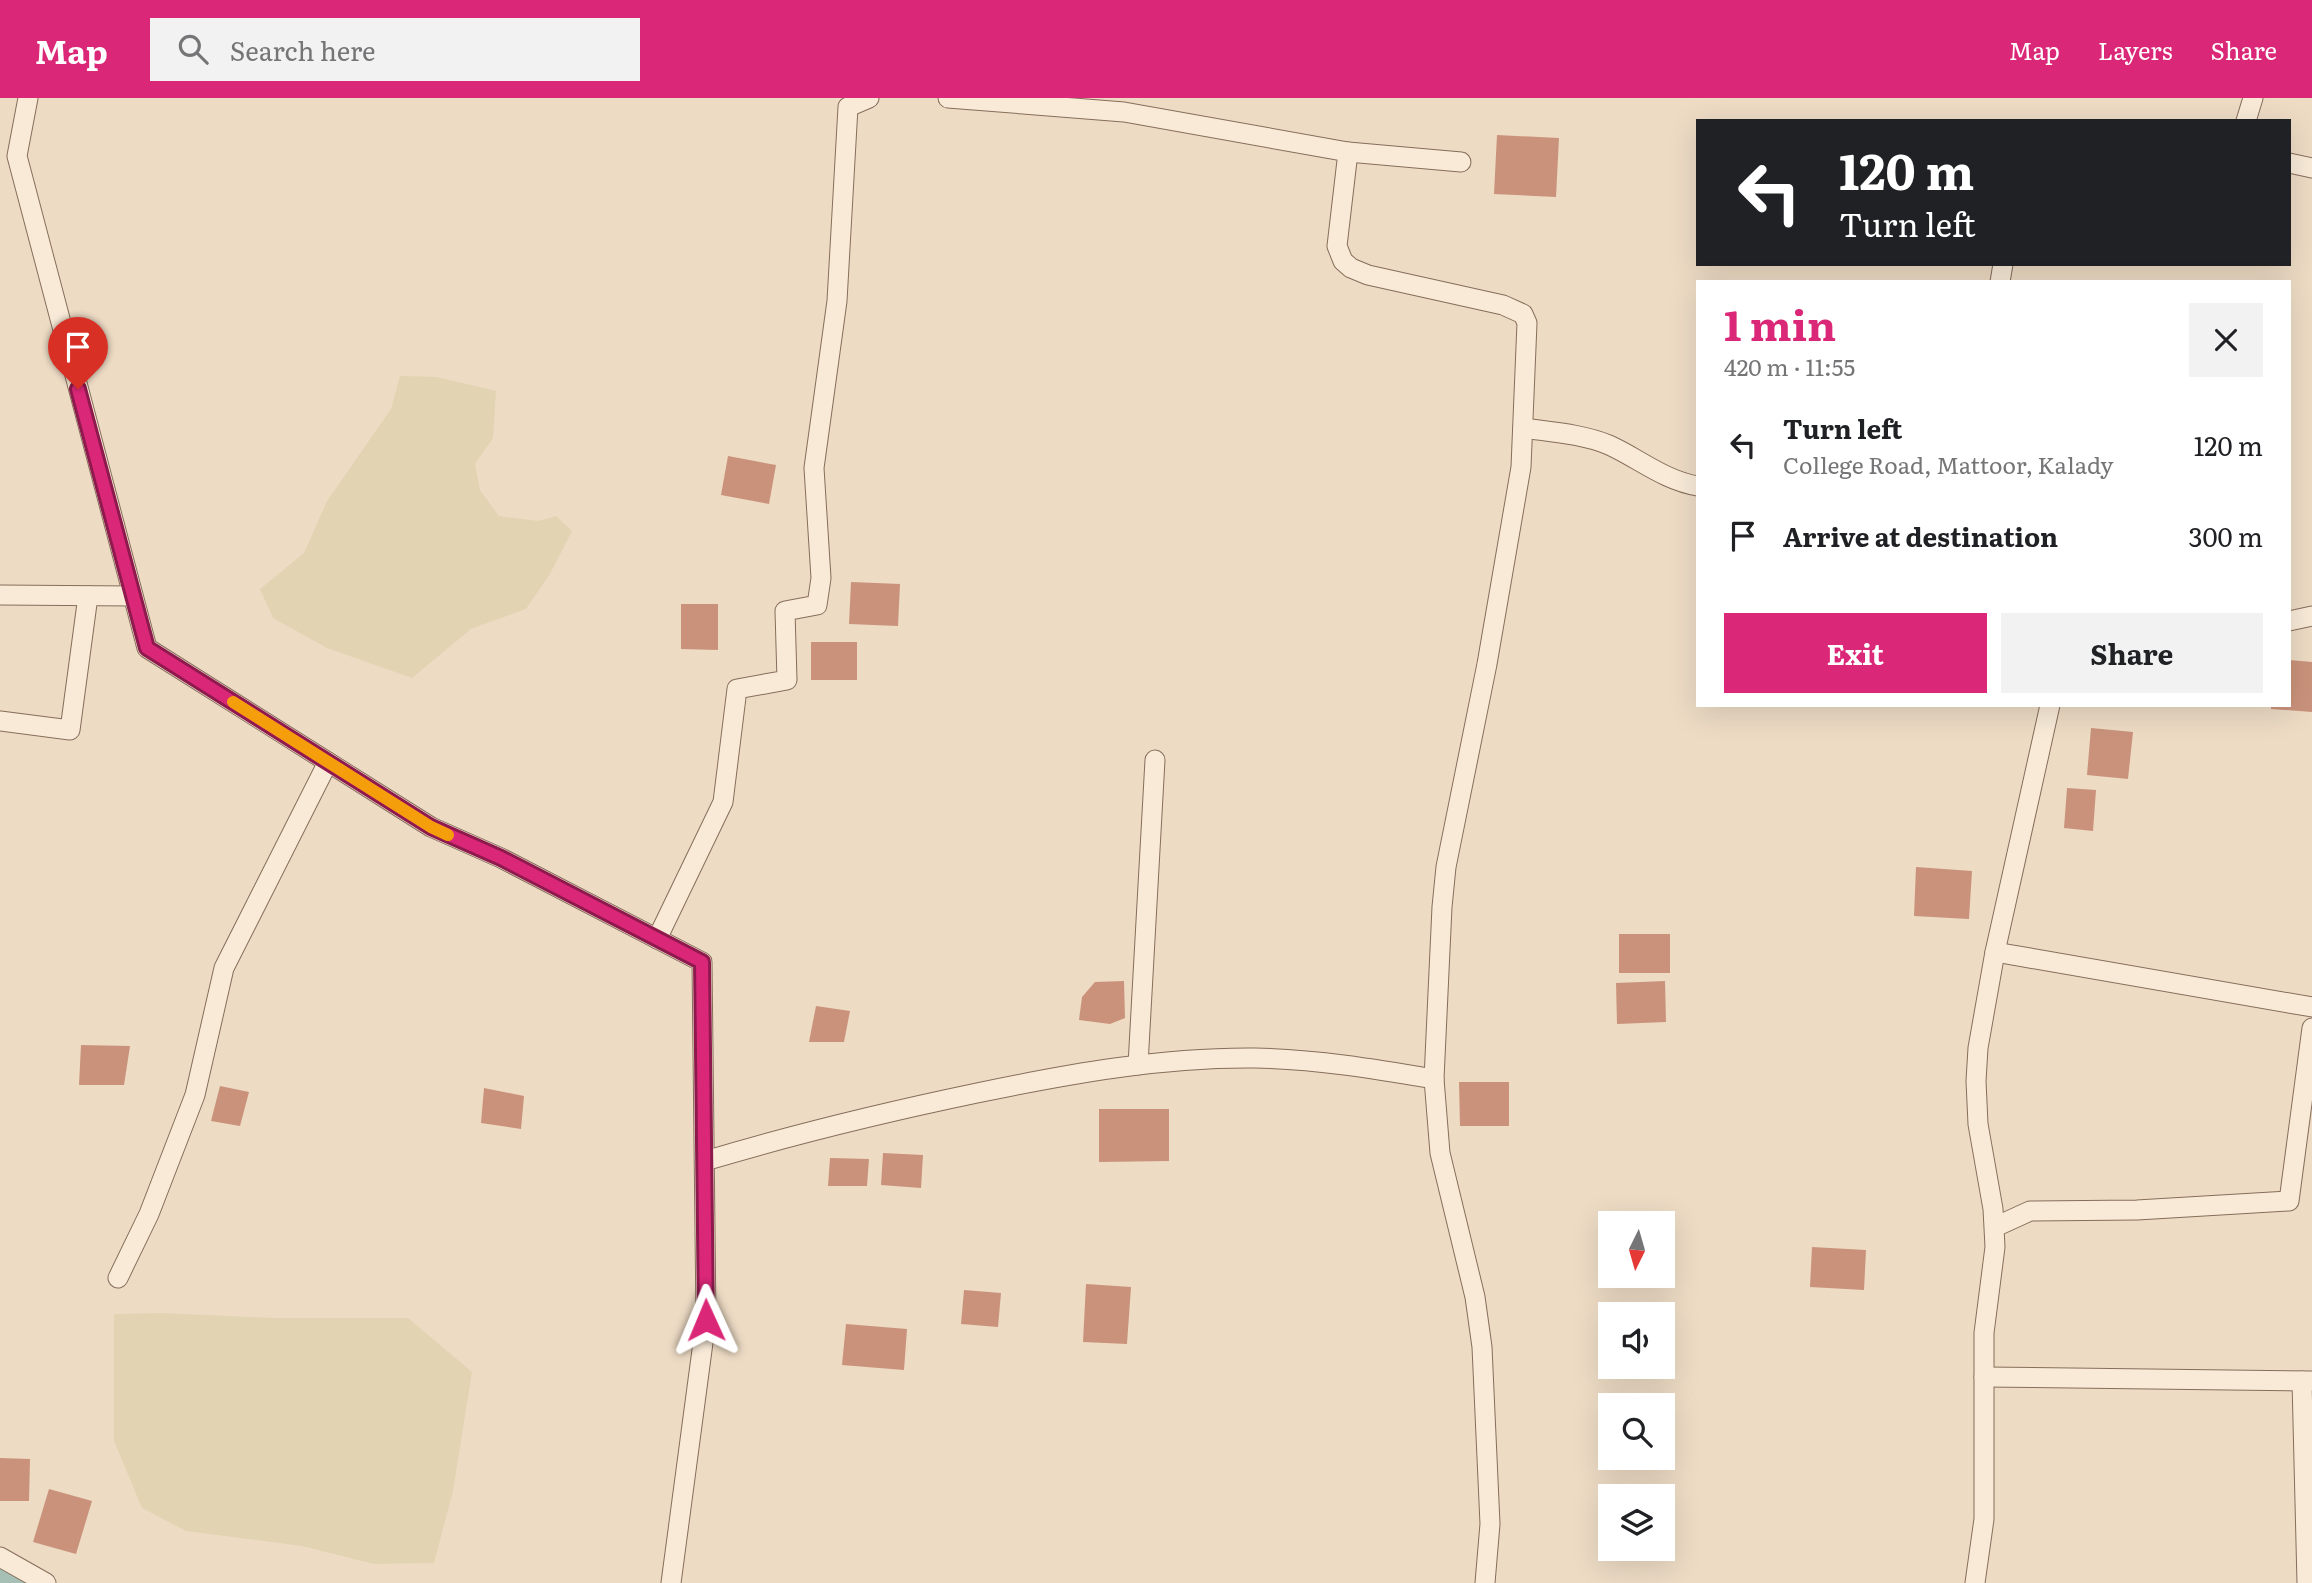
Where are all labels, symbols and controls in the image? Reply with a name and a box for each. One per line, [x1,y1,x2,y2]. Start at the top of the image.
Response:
search box [150,18,640,81]
text: Map [35,25,108,74]
icon: search [174,30,212,68]
text: Search here [230,30,376,69]
text: Map [2009,32,2060,67]
text: Layers [2098,32,2172,67]
text: Share [2210,32,2277,67]
text: 120 m [1839,132,1974,205]
icon: left [1724,147,1815,238]
text: Turn left [1839,199,1976,247]
text: 1 min [1724,292,1836,354]
button: close [2189,303,2263,377]
pin [48,317,108,389]
icon: arrive [59,328,97,366]
text: 420 m · 11:55 [1724,349,1855,383]
text: Turn left [1783,408,1902,447]
text: 120 m [2194,425,2263,464]
icon: left [1724,426,1762,464]
text: College Road, Mattoor, Kalady [1783,447,2114,481]
text: Arrive at destination [1783,516,2058,555]
text: 300 m [2188,516,2263,555]
icon: arrive [1724,517,1762,555]
button: Exit [1724,613,1987,693]
button: Share [2001,613,2263,693]
north arrow [1598,1211,1675,1288]
map controls [1598,1211,1675,1561]
position arrow [669,1283,743,1357]
button: sound [1598,1302,1675,1379]
button: search [1598,1393,1675,1470]
button: layers [1598,1484,1675,1561]

